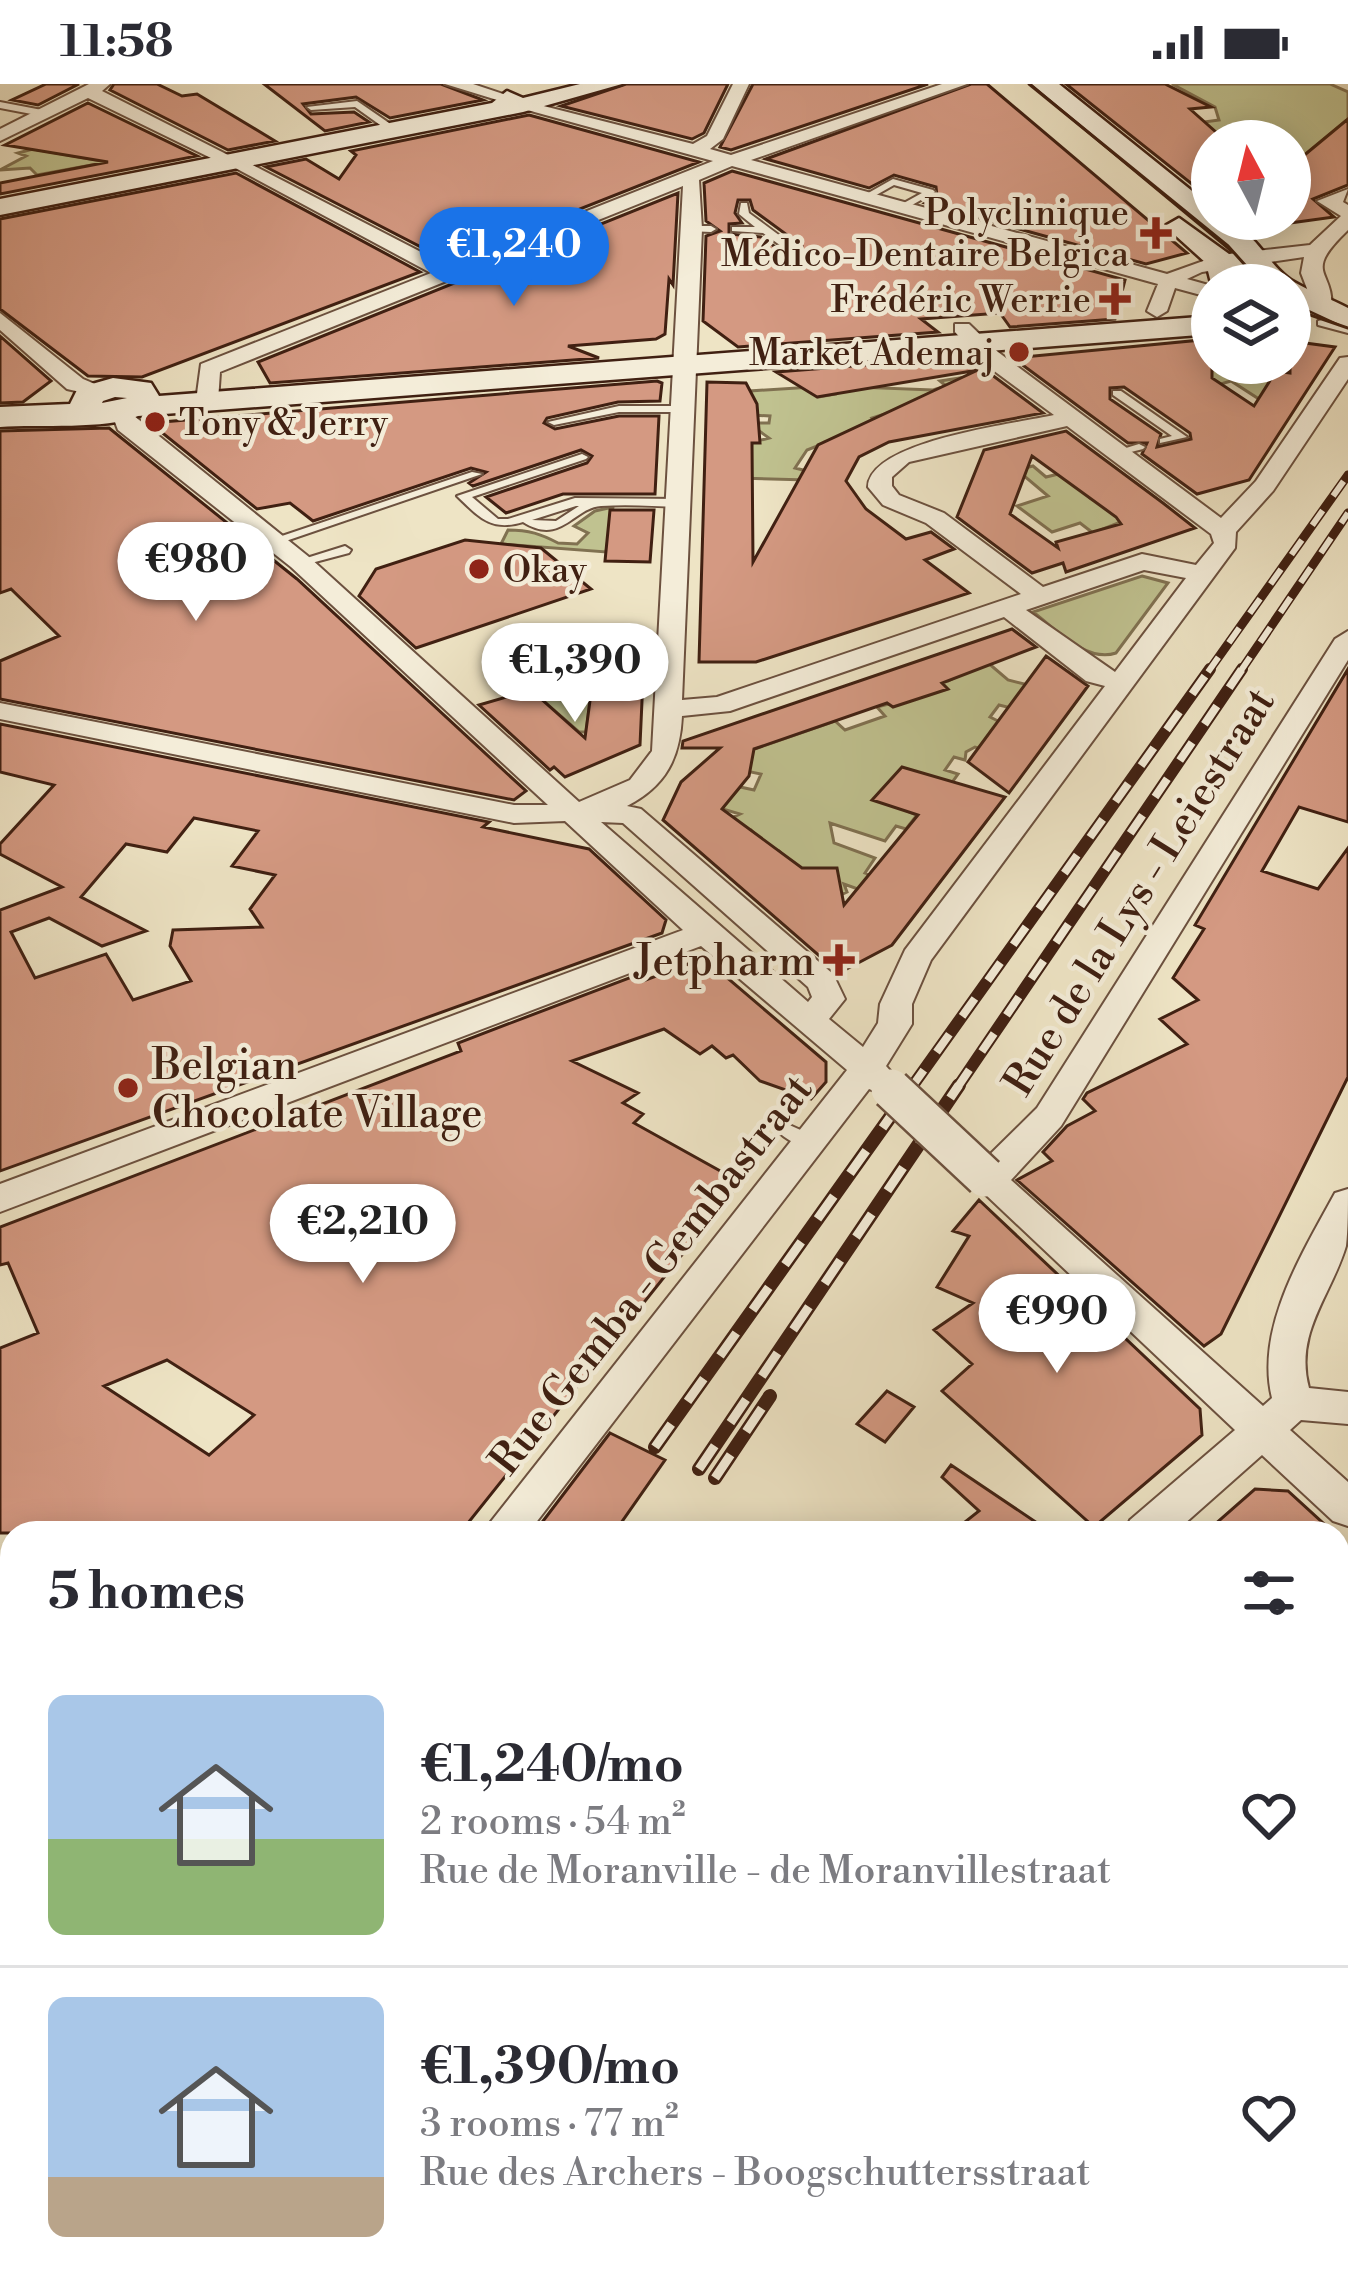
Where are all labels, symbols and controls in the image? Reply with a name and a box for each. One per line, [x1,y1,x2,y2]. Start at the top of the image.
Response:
text: 11:58 [60,14,174,71]
north arrow [1191,120,1311,240]
map controls [1191,120,1311,384]
place label: Polyclinique Médico-Dentaire Belgica [721,192,1130,278]
pin: €1,240 [416,207,612,309]
marker: Polyclinique Médico-Dentaire Belgica [1140,217,1172,249]
text: €1,240 [446,221,582,270]
button: layers [1191,264,1311,384]
place label: Frédéric Werrie [831,279,1091,324]
marker: Frédéric Werrie [1102,286,1128,312]
place label: Market Ademaj [749,332,995,377]
marker: Market Ademaj [1006,339,1032,365]
place label: Tony & Jerry [179,402,388,447]
marker: Tony & Jerry [142,409,168,435]
pin: €980 [125,522,267,624]
text: €980 [144,536,248,585]
place label: Okay [503,549,587,594]
marker: Okay [466,556,492,582]
pin: €1,390 [477,623,673,725]
text: €1,390 [509,637,642,686]
street label: Rue de la Lys - Leiestraat [993,678,1288,1107]
place label: Jetpharm [633,936,815,989]
marker: Jetpharm [826,947,852,973]
place label: Belgian Chocolate Village [151,1040,482,1142]
street label: Rue Gemba - Gembastraat [479,1064,825,1486]
marker: Belgian Chocolate Village [115,1075,141,1101]
pin: €2,210 [265,1184,461,1286]
text: €2,210 [297,1198,429,1247]
pin: €990 [986,1274,1128,1376]
text: €990 [1006,1288,1108,1337]
icon: filters [1236,1560,1302,1626]
text: 5 homes [48,1561,245,1625]
text: €1,240/mo [420,1734,684,1798]
icon: home [144,1743,288,1887]
icon: heart [1236,1782,1302,1848]
text: 2 rooms · 54 m² [420,1798,686,1847]
text: Rue de Moranville - de Moranvillestraat [420,1847,1111,1896]
text: €1,390/mo [420,2036,680,2100]
icon: home [144,2045,288,2189]
icon: heart [1236,2084,1302,2150]
text: 3 rooms · 77 m² [420,2100,679,2149]
text: Rue des Archers - Boogschuttersstraat [420,2149,1090,2198]

